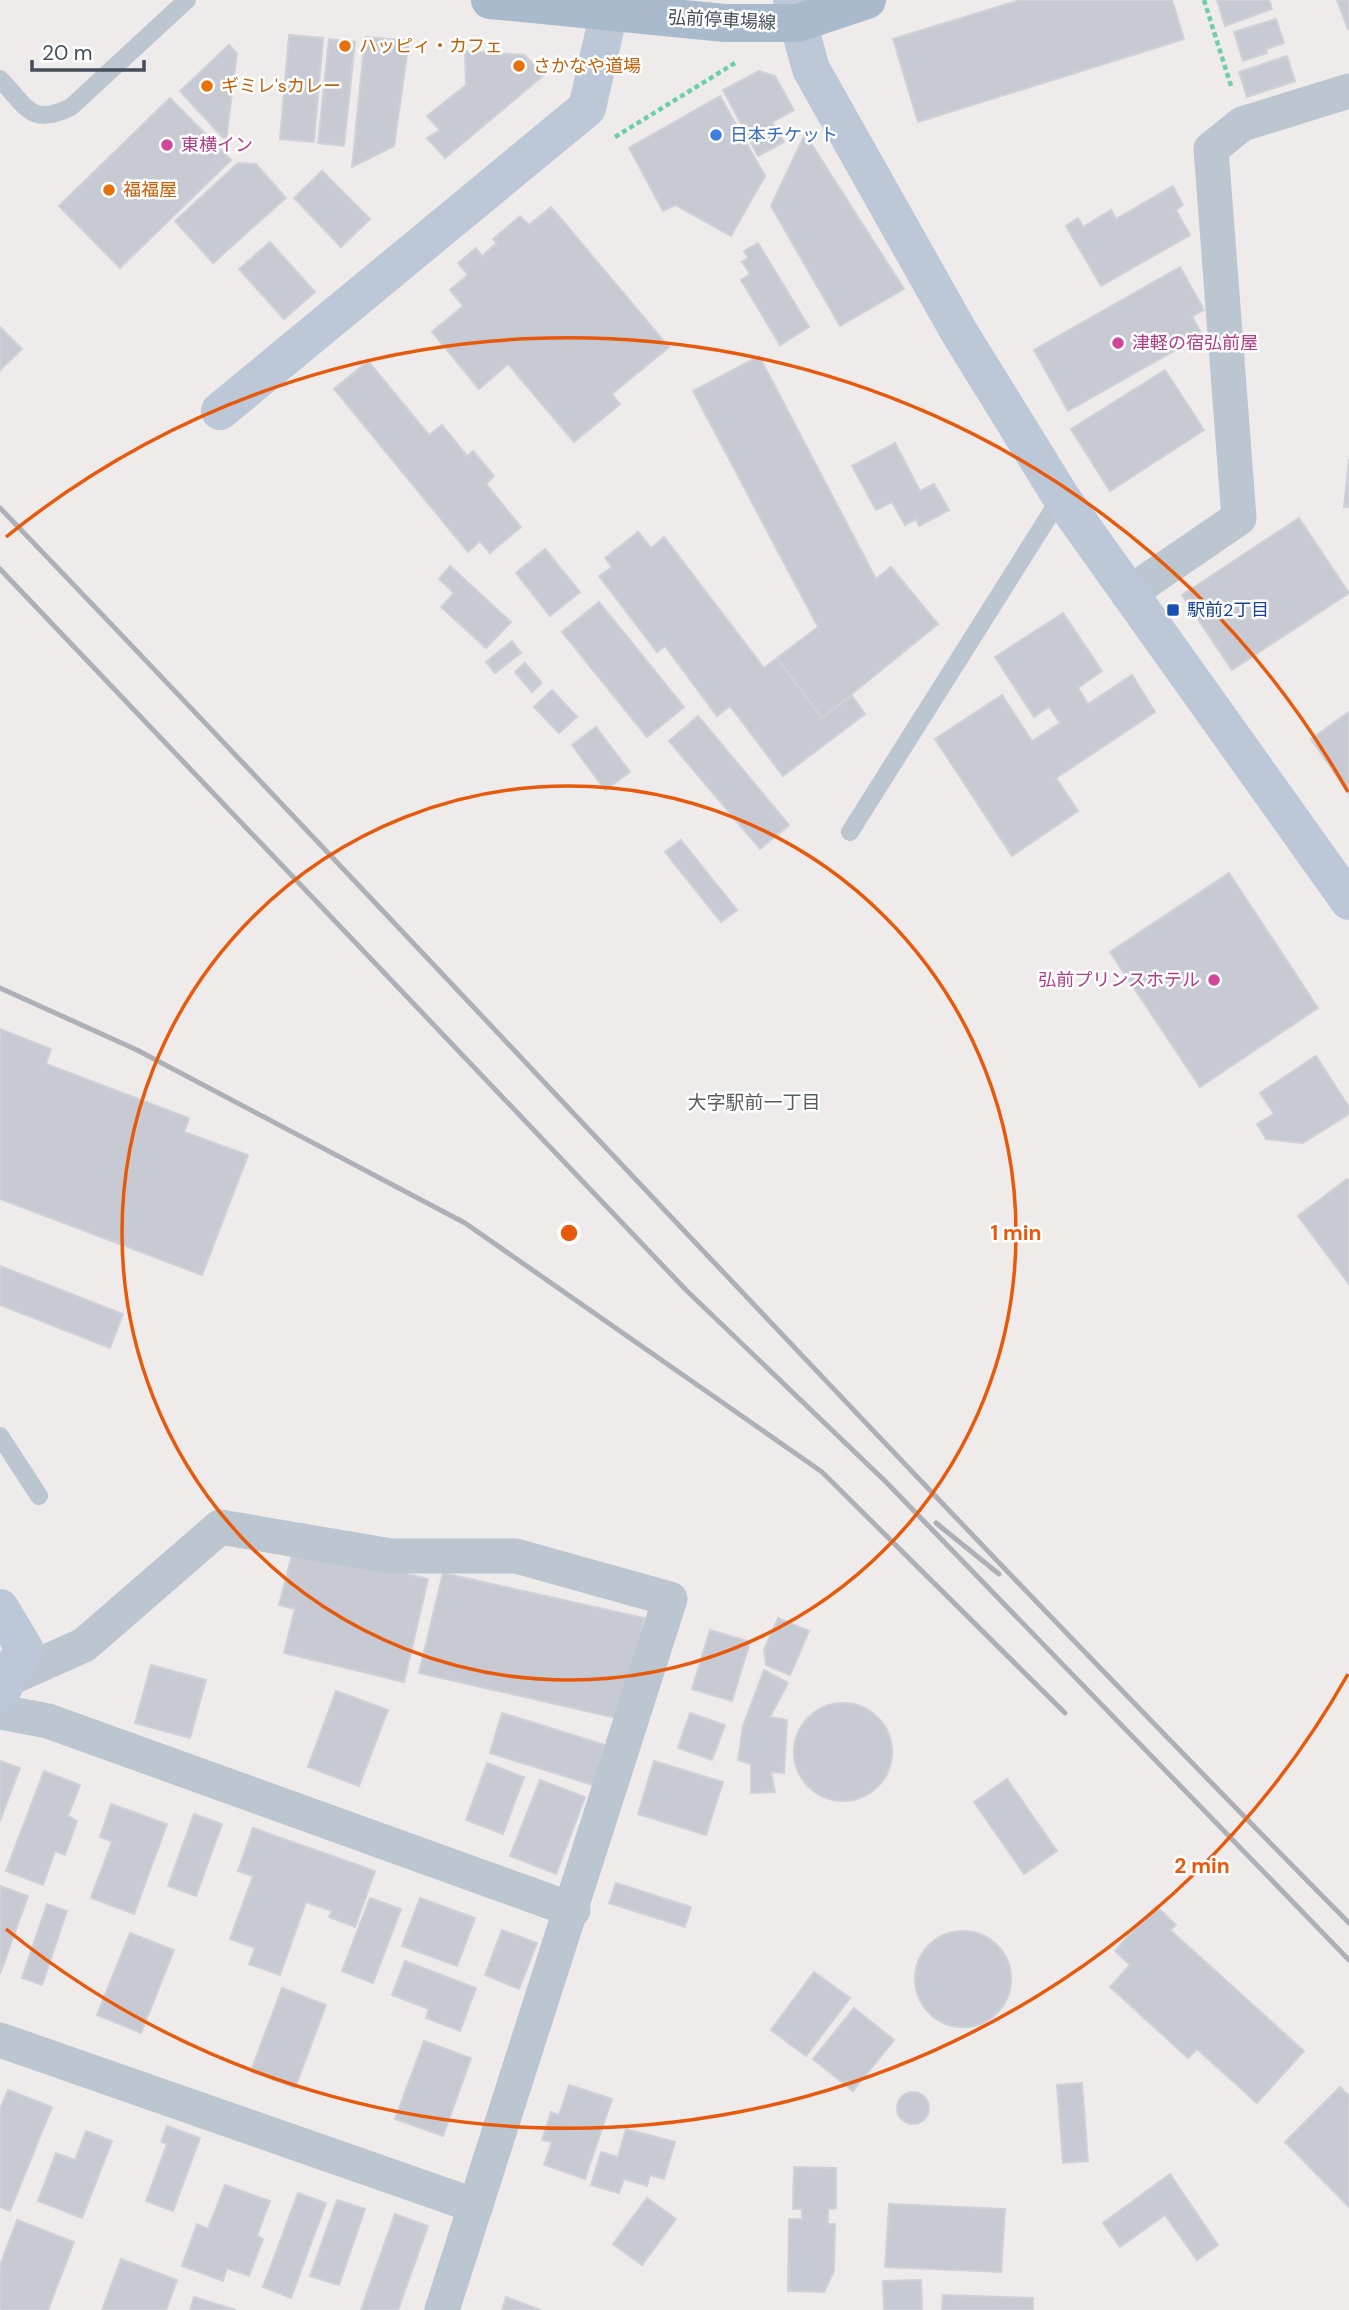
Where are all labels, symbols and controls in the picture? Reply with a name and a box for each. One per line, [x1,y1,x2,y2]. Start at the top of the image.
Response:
street label: 弘前停車場線 [667,5,777,35]
scale bar [32,28,144,72]
place label: ハッピィ・カフェ [359,34,503,58]
marker: ハッピィ・カフェ [337,38,353,54]
text: 20 m [42,39,93,67]
place label: さかなや道場 [533,54,641,78]
marker: さかなや道場 [511,58,527,74]
place label: ギミレ'sカレー [221,74,341,98]
marker: ギミレ'sカレー [199,78,215,94]
place label: 日本チケット [730,123,838,147]
marker: 日本チケット [708,127,724,143]
place label: 東横イン [181,133,253,157]
marker: 東横イン [159,137,175,153]
place label: 福福屋 [123,178,177,202]
marker: 福福屋 [101,182,117,198]
place label: 津軽の宿弘前屋 [1132,331,1258,355]
marker: 津軽の宿弘前屋 [1110,335,1126,351]
place label: 駅前2丁目 [1187,598,1269,622]
marker: 駅前2丁目 [1165,602,1181,618]
place label: 弘前プリンスホテル [1038,968,1200,992]
marker: 弘前プリンスホテル [1206,972,1222,988]
district label: 大字駅前一丁目 [687,1090,821,1115]
text: 1 min [990,1219,1042,1247]
centre of rings [557,1221,581,1245]
text: 2 min [1174,1852,1230,1880]

